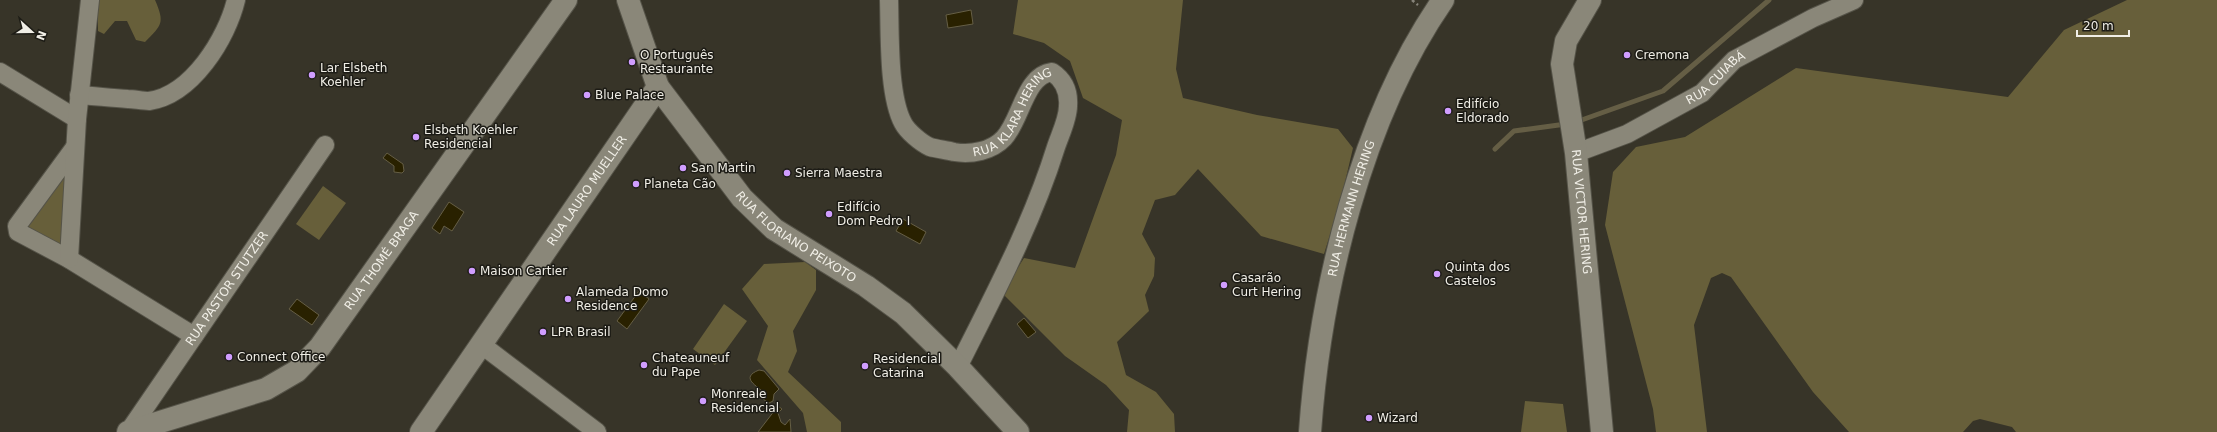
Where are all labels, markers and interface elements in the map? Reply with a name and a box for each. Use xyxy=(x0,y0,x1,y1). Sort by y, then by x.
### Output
north arrow xyxy=(12,12,52,52)
scale bar xyxy=(2077,12,2129,38)
text: 20 m xyxy=(2083,19,2114,33)
text: N xyxy=(33,29,49,42)
street label: RUA CUIABÁ xyxy=(1684,47,1748,107)
place label: O Português Restaurante xyxy=(640,48,714,76)
place label: Cremona xyxy=(1635,48,1689,62)
marker: Cremona xyxy=(1622,50,1632,60)
marker: O Português Restaurante xyxy=(627,57,637,67)
place label: Lar Elsbeth Koehler xyxy=(320,61,387,89)
street label: RUA KLARA HERING xyxy=(972,65,1053,160)
marker: Lar Elsbeth Koehler xyxy=(307,70,317,80)
place label: Blue Palace xyxy=(595,88,664,102)
marker: Blue Palace xyxy=(582,90,592,100)
place label: Edifício Eldorado xyxy=(1456,97,1509,125)
marker: Edifício Eldorado xyxy=(1443,106,1453,116)
place label: Elsbeth Koehler Residencial xyxy=(424,123,518,151)
marker: Elsbeth Koehler Residencial xyxy=(411,132,421,142)
street label: RUA LAURO MUELLER xyxy=(544,133,630,248)
street label: RUA HERMANN HERING xyxy=(1325,138,1378,278)
street label: RUA VICTOR HERING xyxy=(1569,149,1594,275)
place label: San Martin xyxy=(691,161,756,175)
marker: San Martin xyxy=(678,163,688,173)
place label: Sierra Maestra xyxy=(795,166,883,180)
marker: Sierra Maestra xyxy=(782,168,792,178)
place label: Planeta Cão xyxy=(644,177,716,191)
marker: Planeta Cão xyxy=(631,179,641,189)
street label: RUA FLORIANO PEIXOTO xyxy=(733,189,859,285)
place label: Edifício Dom Pedro I xyxy=(837,200,910,228)
street label: RUA THOMÉ BRAGA xyxy=(342,207,422,313)
marker: Edifício Dom Pedro I xyxy=(824,209,834,219)
street label: RUA PASTOR STUTZER xyxy=(183,228,271,348)
place label: Quinta dos Castelos xyxy=(1445,260,1510,288)
place label: Maison Cartier xyxy=(480,264,567,278)
marker: Maison Cartier xyxy=(467,266,477,276)
marker: Quinta dos Castelos xyxy=(1432,269,1442,279)
place label: Casarão Curt Hering xyxy=(1232,271,1301,299)
marker: Casarão Curt Hering xyxy=(1219,280,1229,290)
place label: Alameda Domo Residence xyxy=(576,285,668,313)
marker: Alameda Domo Residence xyxy=(563,294,573,304)
place label: LPR Brasil xyxy=(551,325,611,339)
marker: LPR Brasil xyxy=(538,327,548,337)
place label: Connect Office xyxy=(237,350,325,364)
place label: Chateauneuf du Pape xyxy=(652,351,730,379)
marker: Connect Office xyxy=(224,352,234,362)
place label: Residencial Catarina xyxy=(873,352,941,380)
marker: Chateauneuf du Pape xyxy=(639,360,649,370)
marker: Residencial Catarina xyxy=(860,361,870,371)
place label: Monreale Residencial xyxy=(711,387,779,415)
marker: Monreale Residencial xyxy=(698,396,708,406)
place label: Wizard xyxy=(1377,411,1418,425)
marker: Wizard xyxy=(1364,413,1374,423)

